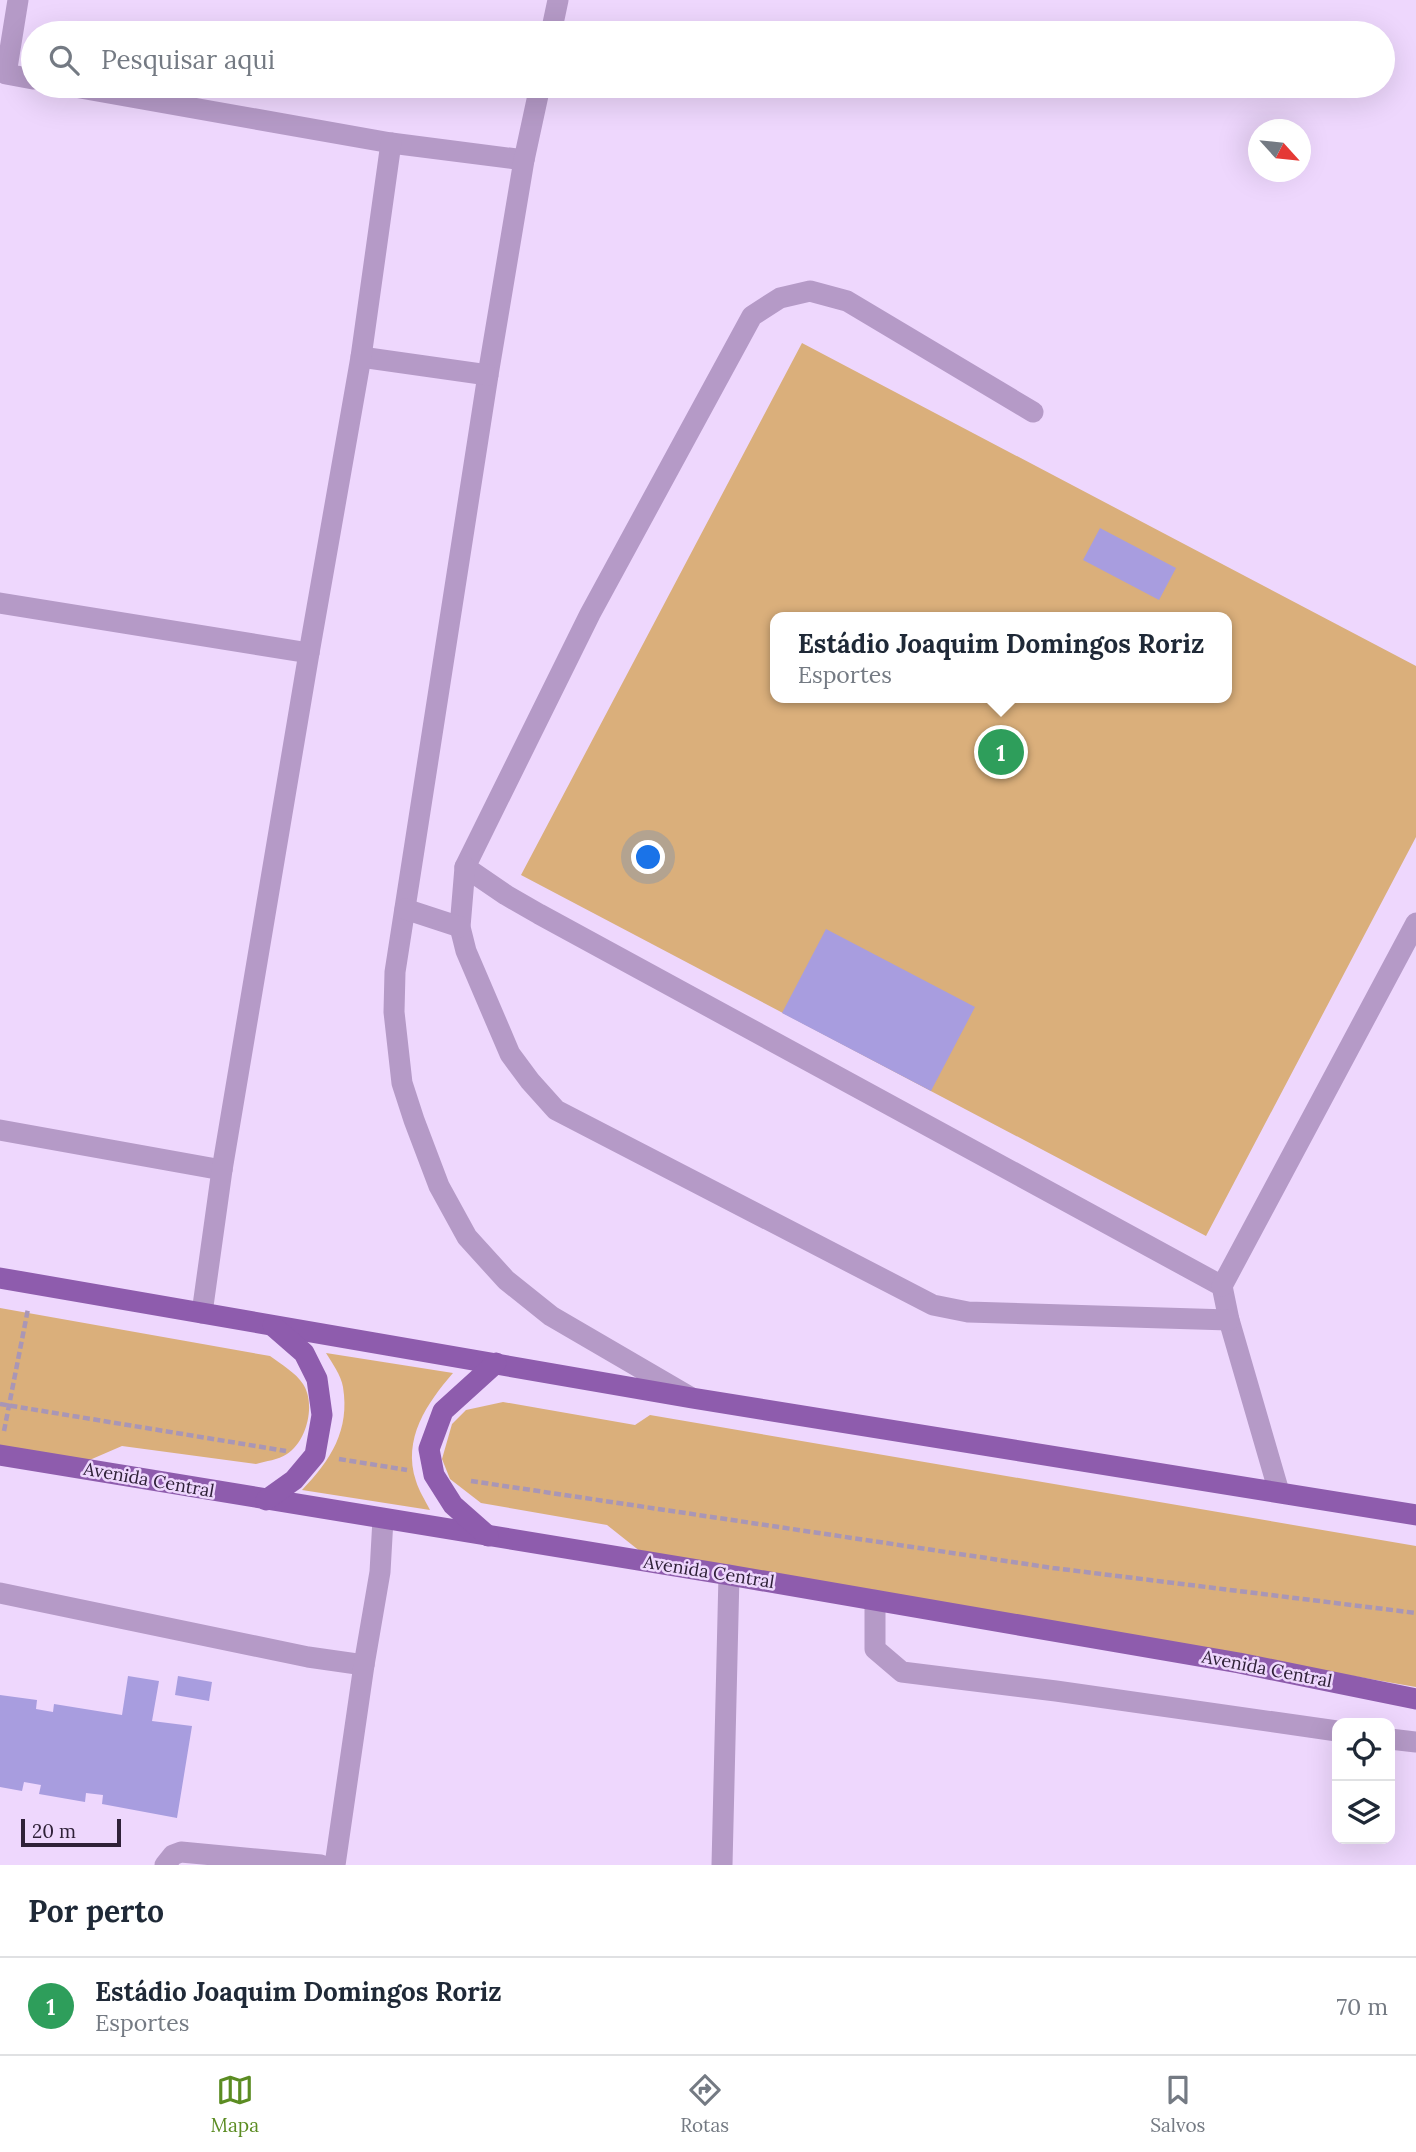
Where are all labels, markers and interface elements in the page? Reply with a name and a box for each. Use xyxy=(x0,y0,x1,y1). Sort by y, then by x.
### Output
search box xyxy=(21,21,1395,98)
icon: search xyxy=(45,41,83,79)
text: Pesquisar aqui xyxy=(101,43,275,76)
north arrow xyxy=(1248,119,1311,182)
popup xyxy=(770,612,1232,703)
text: Estádio Joaquim Domingos Roriz xyxy=(798,627,1204,660)
text: Esportes xyxy=(798,660,892,689)
pin: 1 xyxy=(978,726,1024,778)
your location xyxy=(631,840,665,874)
street label: Avenida Central xyxy=(81,1457,216,1502)
street label: Avenida Central xyxy=(641,1550,776,1593)
street label: Avenida Central xyxy=(1199,1644,1334,1692)
map controls xyxy=(1332,1718,1395,1844)
button: locate xyxy=(1332,1718,1395,1781)
button: layers xyxy=(1332,1781,1395,1844)
scale bar xyxy=(21,1816,121,1848)
text: 20 m xyxy=(32,1819,76,1843)
text: Por perto xyxy=(28,1892,164,1930)
text: Estádio Joaquim Domingos Roriz xyxy=(95,1975,502,2008)
text: 1 xyxy=(46,1992,56,2021)
text: 70 m xyxy=(1337,1992,1388,2021)
text: Esportes xyxy=(95,2008,189,2037)
tab: Mapa xyxy=(211,2071,259,2137)
tab: Rotas xyxy=(680,2071,729,2137)
tab: Salvos xyxy=(1150,2071,1205,2137)

